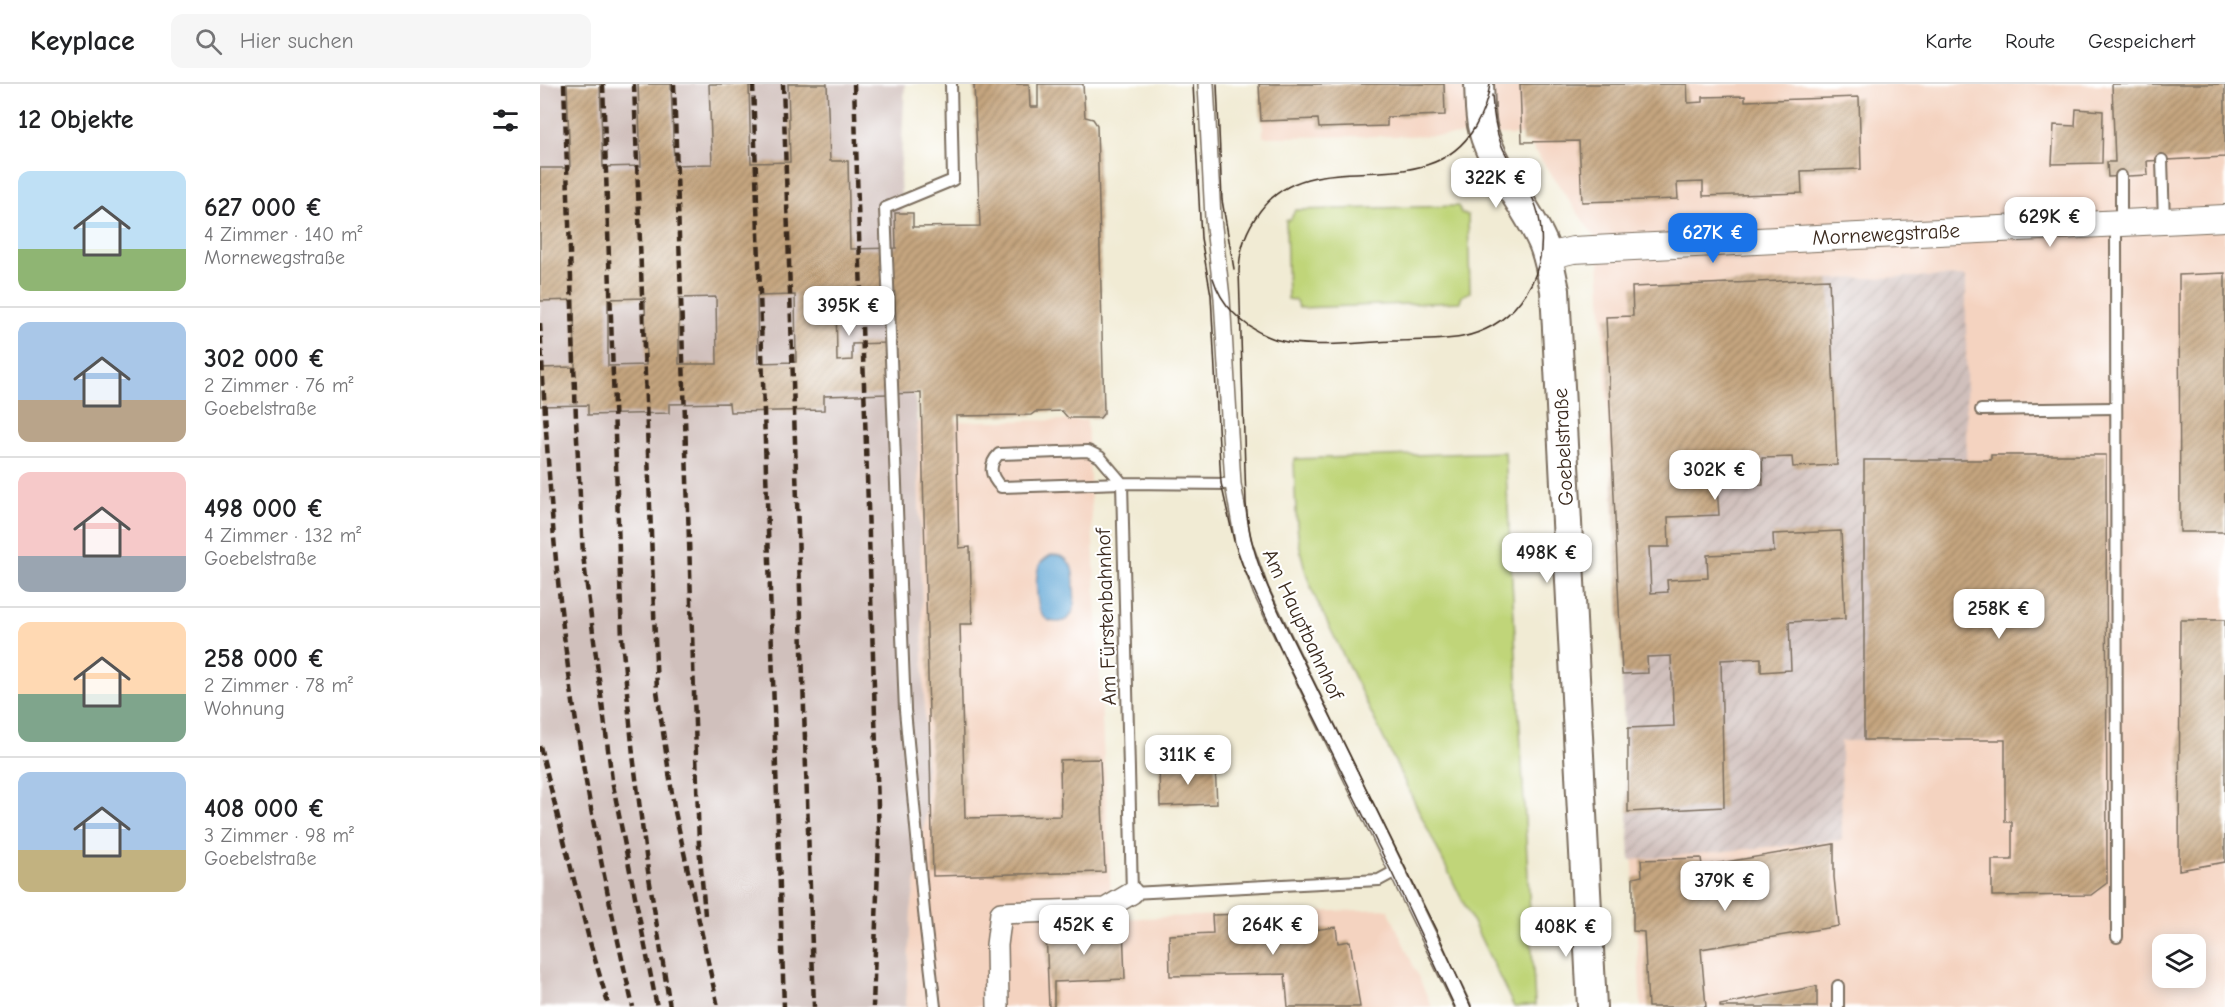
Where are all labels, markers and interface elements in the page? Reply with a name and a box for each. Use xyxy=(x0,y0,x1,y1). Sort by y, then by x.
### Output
search box xyxy=(171,14,591,68)
text: Keyplace xyxy=(30,25,135,57)
icon: search xyxy=(192,25,225,58)
text: Hier suchen xyxy=(240,28,354,54)
text: Karte xyxy=(1925,29,1972,53)
text: Route xyxy=(2005,29,2055,53)
text: Gespeichert xyxy=(2088,29,2195,53)
icon: filters xyxy=(489,104,522,137)
text: 12 Objekte xyxy=(18,105,134,135)
pin: 322K € xyxy=(1447,158,1545,209)
text: 322K € xyxy=(1465,166,1527,189)
text: 627 000 € xyxy=(204,193,323,223)
icon: home xyxy=(66,195,138,267)
pin: 629K € xyxy=(2001,197,2099,248)
text: 629K € xyxy=(2018,205,2082,228)
pin: 627K € xyxy=(1664,213,1762,264)
street label: Mornewegstraße xyxy=(1811,218,1961,250)
text: 627K € xyxy=(1682,221,1744,244)
text: 4 Zimmer · 140 m² xyxy=(204,223,362,246)
text: Mornewegstraße xyxy=(204,246,345,269)
pin: 395K € xyxy=(800,286,898,337)
text: 395K € xyxy=(817,294,881,317)
text: 302 000 € xyxy=(204,344,326,374)
icon: home xyxy=(66,346,138,418)
text: 2 Zimmer · 76 m² xyxy=(204,374,354,397)
street label: Goebelstraße xyxy=(1548,387,1578,507)
text: Goebelstraße xyxy=(204,397,316,420)
pin: 302K € xyxy=(1666,450,1764,501)
text: 302K € xyxy=(1683,458,1747,481)
text: 498 000 € xyxy=(204,494,324,524)
icon: home xyxy=(66,496,138,568)
text: 4 Zimmer · 132 m² xyxy=(204,524,361,547)
street label: Am Fürstenbahnhof xyxy=(1091,527,1121,706)
pin: 498K € xyxy=(1498,533,1596,584)
text: 498K € xyxy=(1516,541,1578,564)
street label: Am Hauptbahnhof xyxy=(1258,545,1349,704)
text: Goebelstraße xyxy=(204,547,316,570)
pin: 258K € xyxy=(1950,589,2048,640)
text: 258K € xyxy=(1968,597,2030,620)
text: 258 000 € xyxy=(204,644,325,674)
icon: home xyxy=(66,646,138,718)
text: 2 Zimmer · 78 m² xyxy=(204,674,353,697)
text: Wohnung xyxy=(204,697,285,720)
pin: 311K € xyxy=(1139,735,1237,786)
text: 311K € xyxy=(1159,743,1217,766)
text: 408 000 € xyxy=(204,794,325,824)
icon: home xyxy=(66,796,138,868)
text: 3 Zimmer · 98 m² xyxy=(204,824,354,847)
text: Goebelstraße xyxy=(204,847,316,870)
pin: 379K € xyxy=(1676,861,1774,912)
text: 379K € xyxy=(1694,869,1756,892)
pin: 452K € xyxy=(1035,905,1133,956)
pin: 264K € xyxy=(1224,905,1322,956)
pin: 408K € xyxy=(1517,907,1615,958)
text: 452K € xyxy=(1053,913,1115,936)
text: 264K € xyxy=(1242,913,1304,936)
text: 408K € xyxy=(1534,915,1598,938)
map controls xyxy=(2152,934,2206,988)
button: layers xyxy=(2152,934,2206,988)

